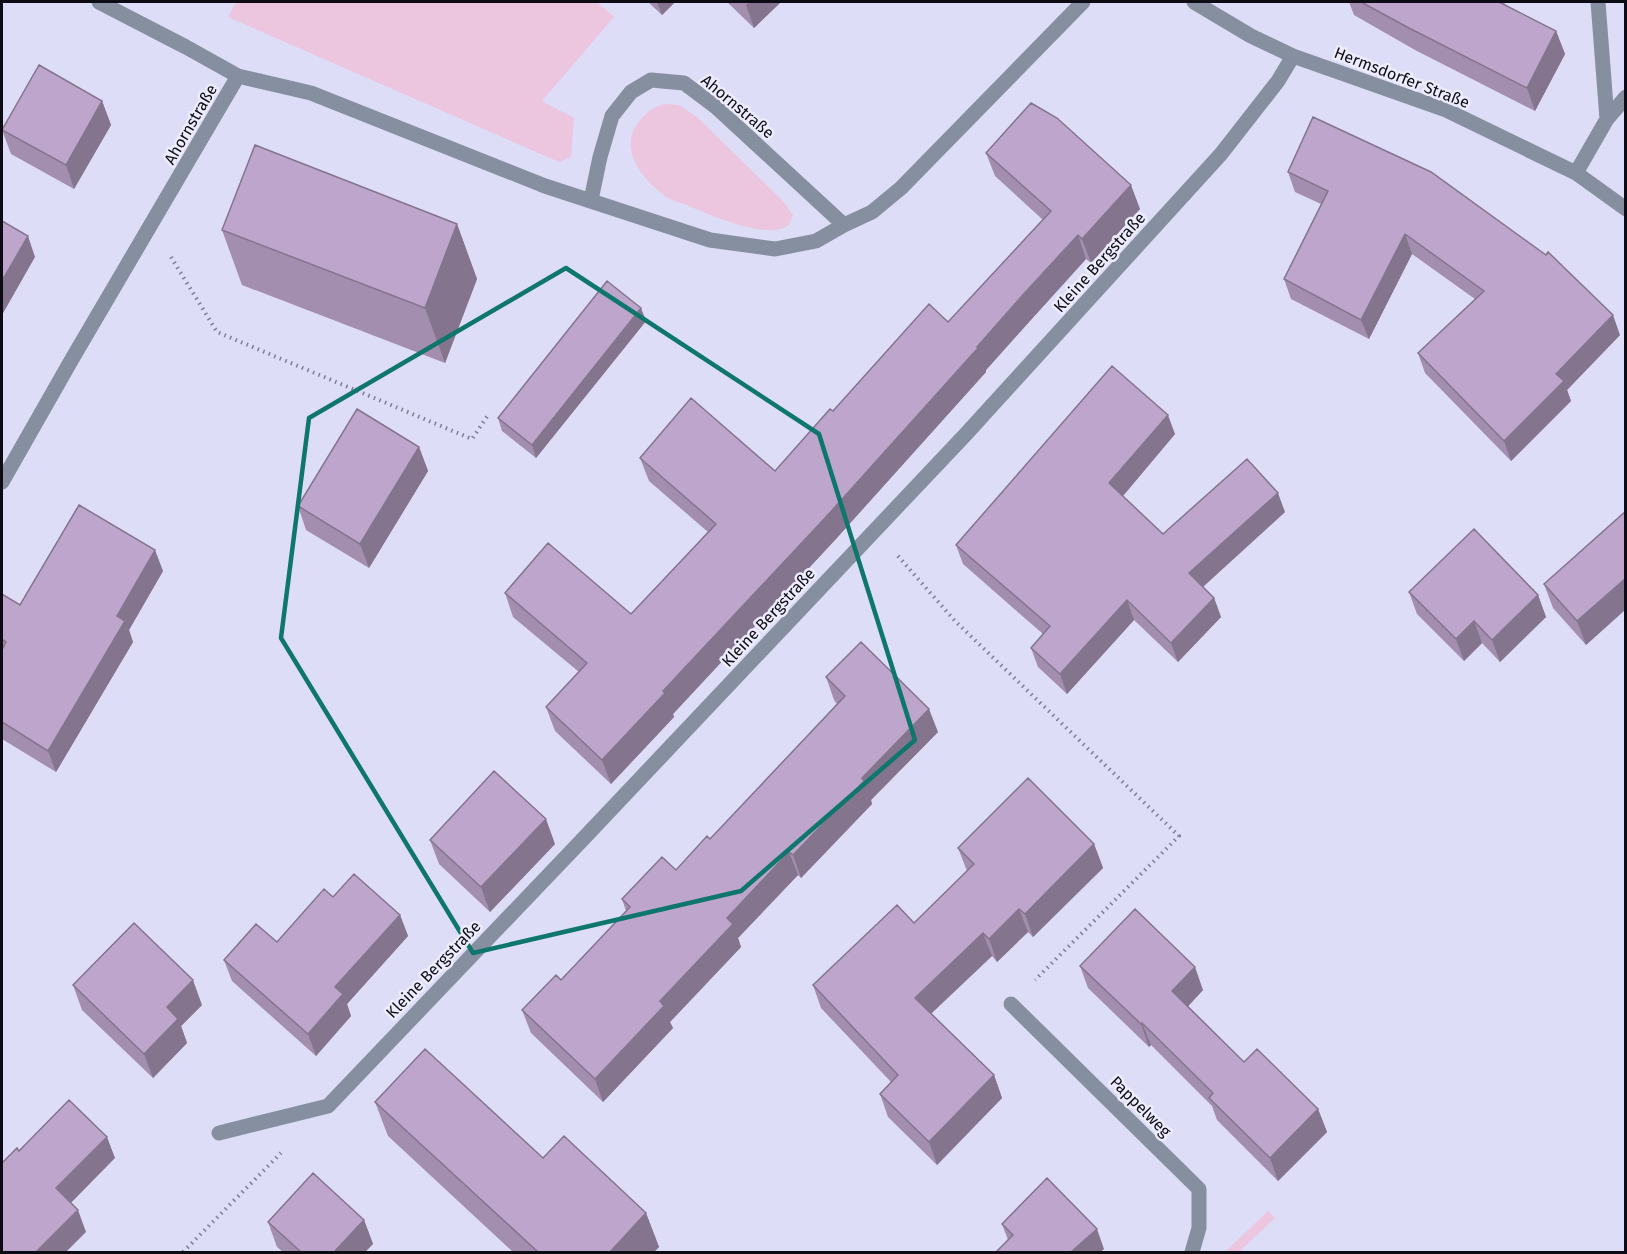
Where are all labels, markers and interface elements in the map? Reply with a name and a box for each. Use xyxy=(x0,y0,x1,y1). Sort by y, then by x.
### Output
street label: Hermsdorfer Straße xyxy=(1331,43,1472,112)
street label: Ahornstraße xyxy=(697,70,778,142)
street label: Ahornstraße xyxy=(160,81,221,168)
street label: Kleine Bergstraße xyxy=(1049,208,1149,316)
street label: Kleine Bergstraße xyxy=(718,564,819,671)
street label: Kleine Bergstraße xyxy=(382,917,485,1022)
street label: Pappelweg xyxy=(1106,1072,1175,1141)

